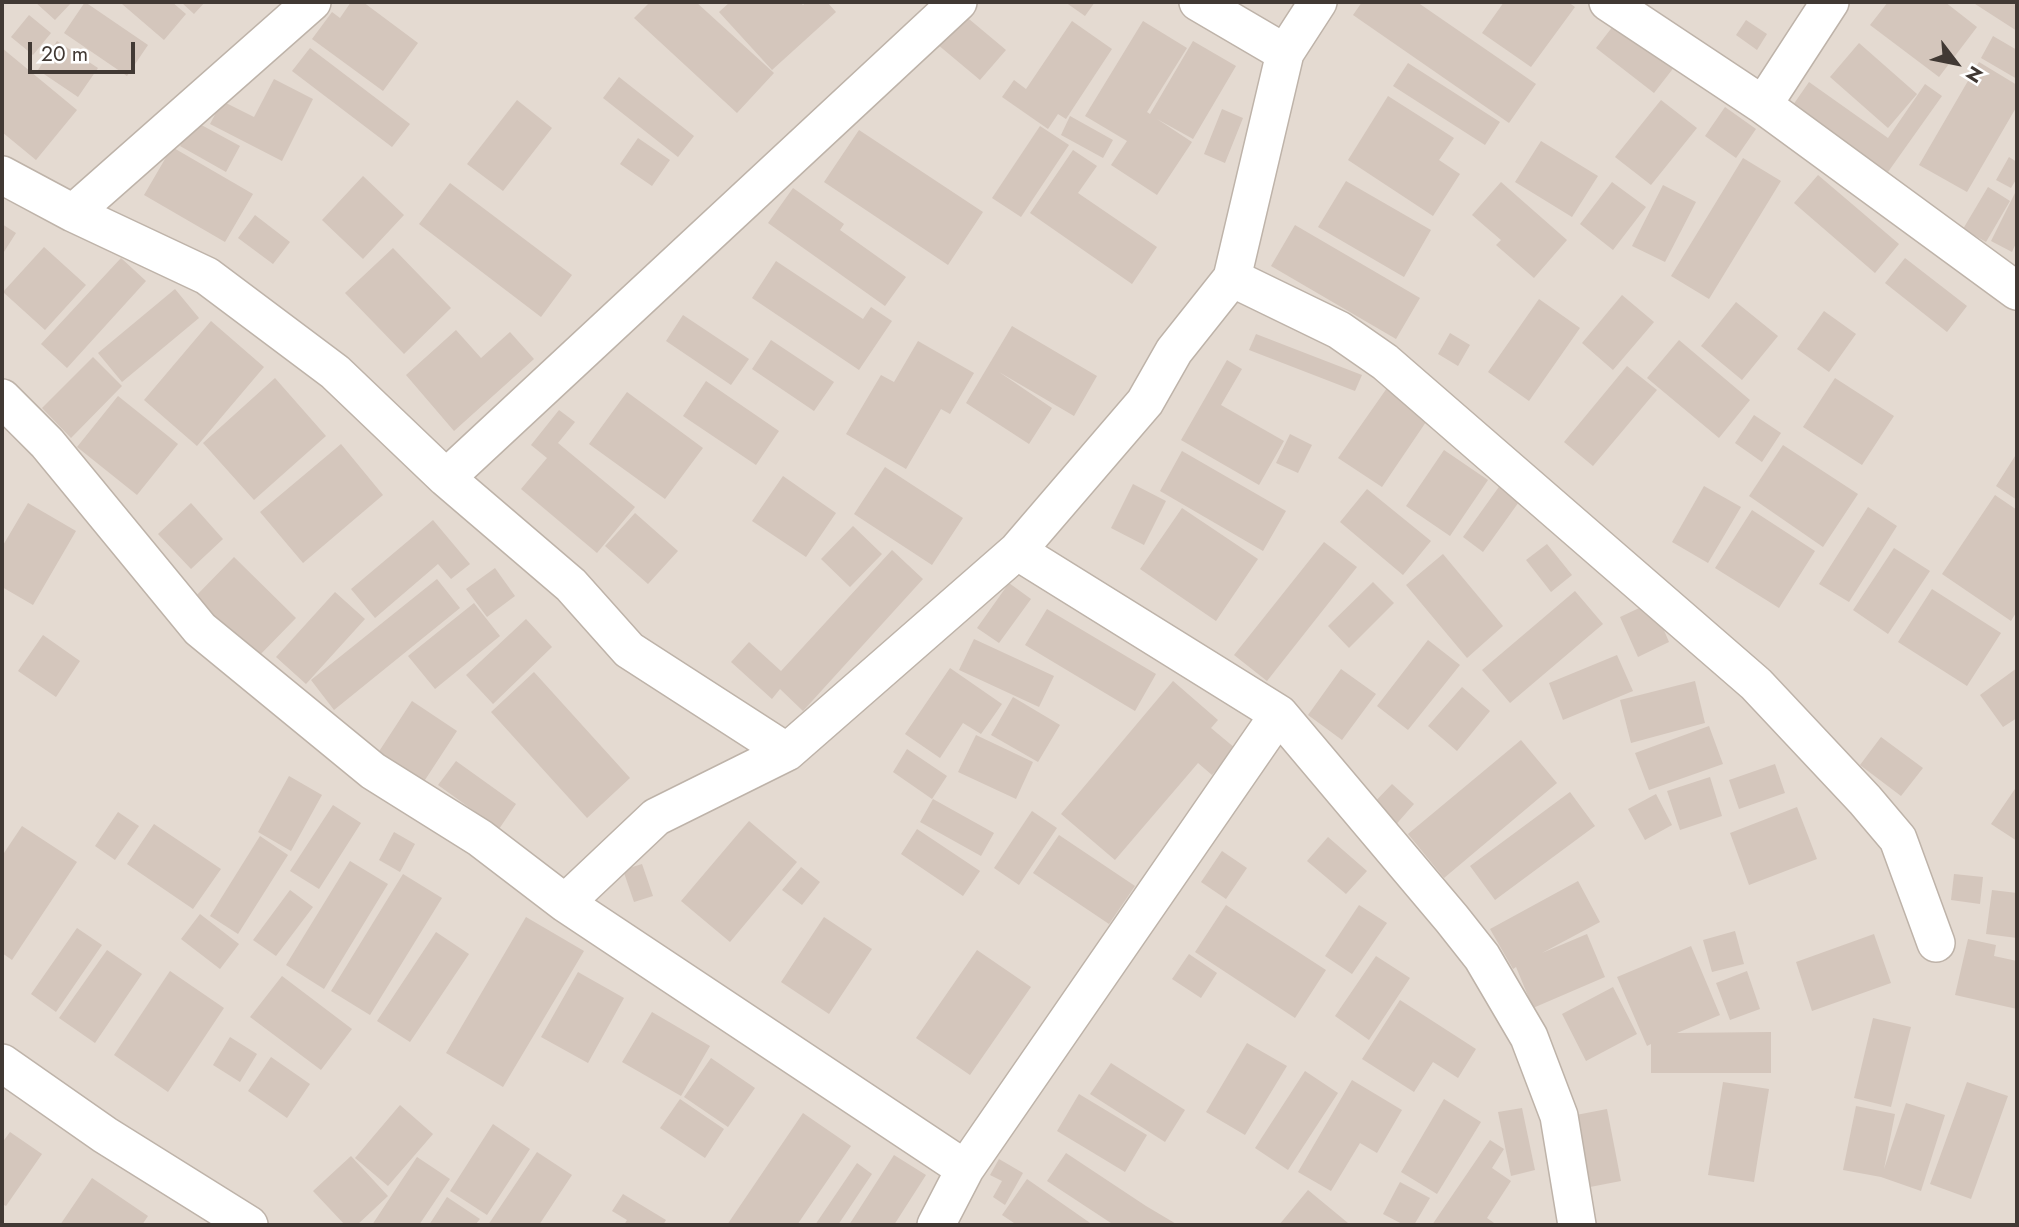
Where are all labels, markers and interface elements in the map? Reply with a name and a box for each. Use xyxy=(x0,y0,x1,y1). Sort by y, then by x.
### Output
scale bar xyxy=(32,28,138,72)
north arrow xyxy=(1921,28,1991,98)
text: 20 m xyxy=(41,39,88,69)
text: N xyxy=(1959,61,1990,88)

